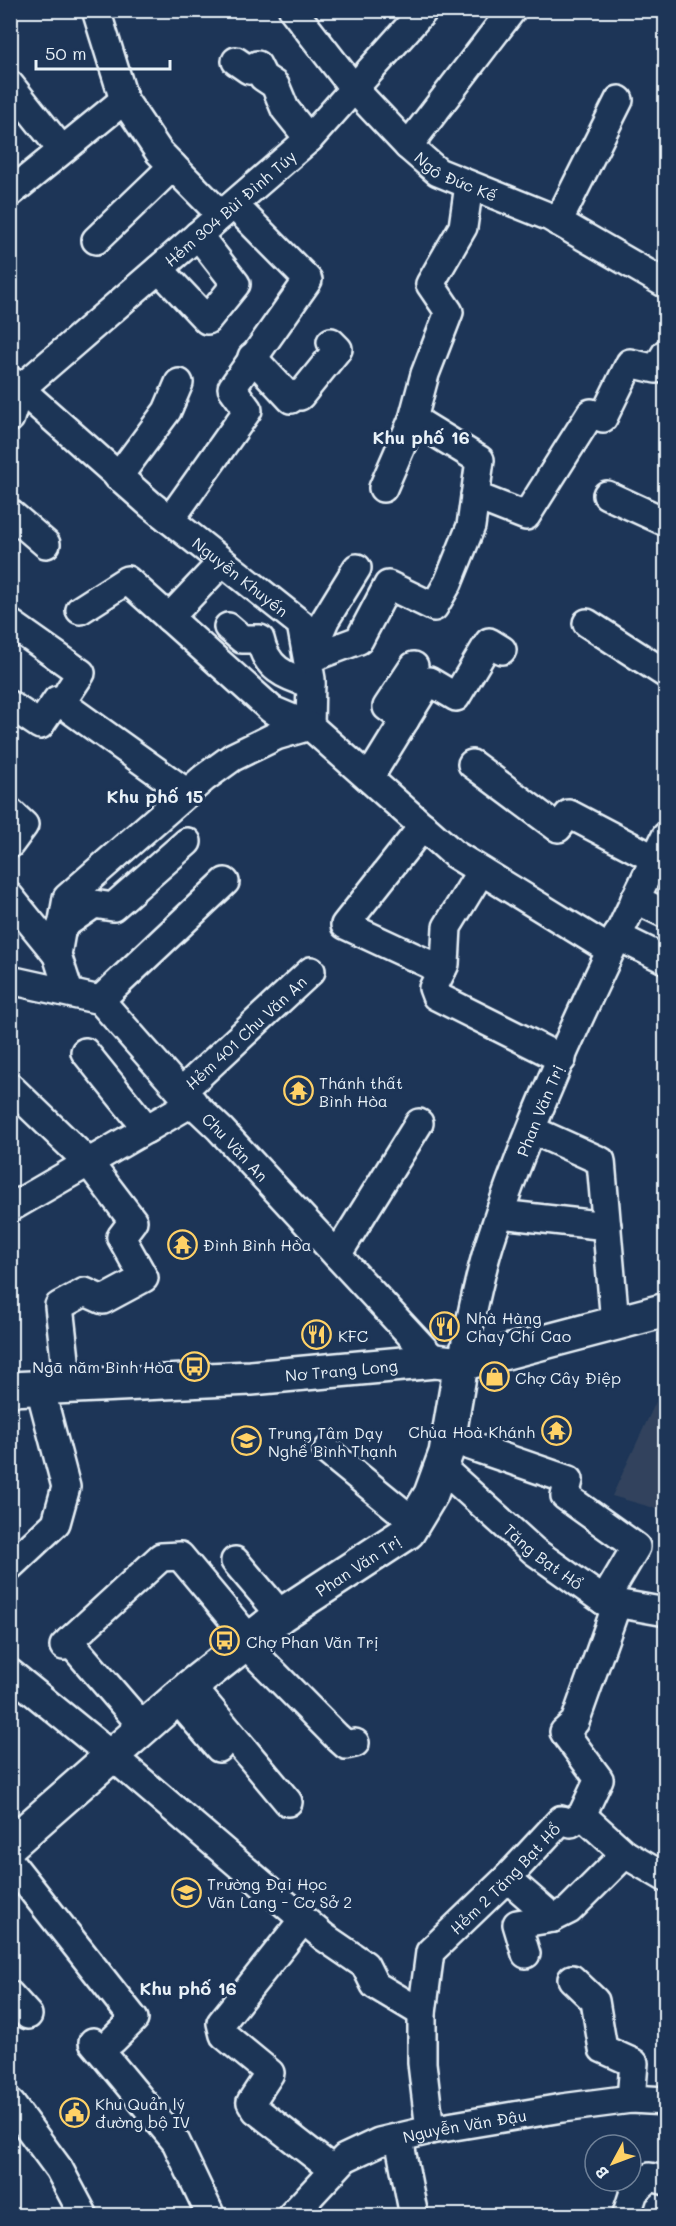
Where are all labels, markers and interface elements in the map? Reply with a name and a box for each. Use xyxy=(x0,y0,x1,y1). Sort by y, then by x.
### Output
scale bar xyxy=(36,33,170,71)
text: 50 m xyxy=(45,41,87,65)
street label: Hẻm 304 Bùi Đình Túy xyxy=(159,145,300,270)
street label: Ngô Đức Kế xyxy=(411,146,500,205)
district label: Khu phố 16 xyxy=(372,425,470,449)
street label: Nguyễn Khuyến xyxy=(188,532,293,621)
district label: Khu phố 15 xyxy=(107,784,203,808)
street label: Hẻm 401 Chu Văn An xyxy=(180,971,310,1094)
street label: Phan Văn Trị xyxy=(511,1061,568,1159)
place label: Thánh thất Bình Hòa xyxy=(319,1072,403,1111)
temple icon: Thánh thất Bình Hòa xyxy=(282,1075,314,1107)
street label: Chu Văn An xyxy=(198,1107,273,1185)
temple icon: Đình Bình Hòa xyxy=(166,1228,198,1260)
place label: Đình Bình Hòa xyxy=(203,1234,311,1255)
place label: Nhà Hàng Chay Chí Cao xyxy=(466,1307,571,1346)
restaurant icon: Nhà Hàng Chay Chí Cao xyxy=(429,1310,461,1342)
restaurant icon: KFC xyxy=(301,1319,333,1351)
place label: KFC xyxy=(338,1325,368,1346)
bus stop icon: Ngã năm Bình Hòa xyxy=(179,1350,211,1382)
street label: Nơ Trang Long xyxy=(284,1354,398,1385)
place label: Ngã năm Bình Hòa xyxy=(32,1356,174,1377)
shop icon: Chợ Cây Điệp xyxy=(478,1361,510,1393)
place label: Chợ Cây Điệp xyxy=(515,1367,621,1388)
temple icon: Chùa Hoà Khánh xyxy=(540,1415,572,1447)
place label: Chùa Hoà Khánh xyxy=(408,1421,535,1442)
place label: Trung Tâm Dạy Nghề Bình Thạnh xyxy=(268,1422,397,1461)
school or university icon: Trung Tâm Dạy Nghề Bình Thạnh xyxy=(231,1425,263,1457)
street label: Tăng Bạt Hổ xyxy=(500,1518,588,1593)
street label: Phan Văn Trị xyxy=(311,1529,404,1600)
bus stop icon: Chợ Phan Văn Trị xyxy=(209,1625,241,1657)
place label: Chợ Phan Văn Trị xyxy=(246,1631,379,1652)
street label: Hẻm 2 Tăng Bạt Hổ xyxy=(445,1818,564,1938)
place label: Trường Đại Học Văn Lang - Cơ Sở 2 xyxy=(207,1873,352,1912)
school or university icon: Trường Đại Học Văn Lang - Cơ Sở 2 xyxy=(170,1876,202,1908)
district label: Khu phố 16 xyxy=(139,1976,237,2000)
place label: Khu Quản lý đường bộ IV xyxy=(95,2093,190,2132)
public building icon: Khu Quản lý đường bộ IV xyxy=(58,2096,90,2128)
street label: Nguyễn Văn Đậu xyxy=(400,2104,528,2147)
north arrow xyxy=(583,2133,643,2193)
text: B xyxy=(590,2162,613,2184)

